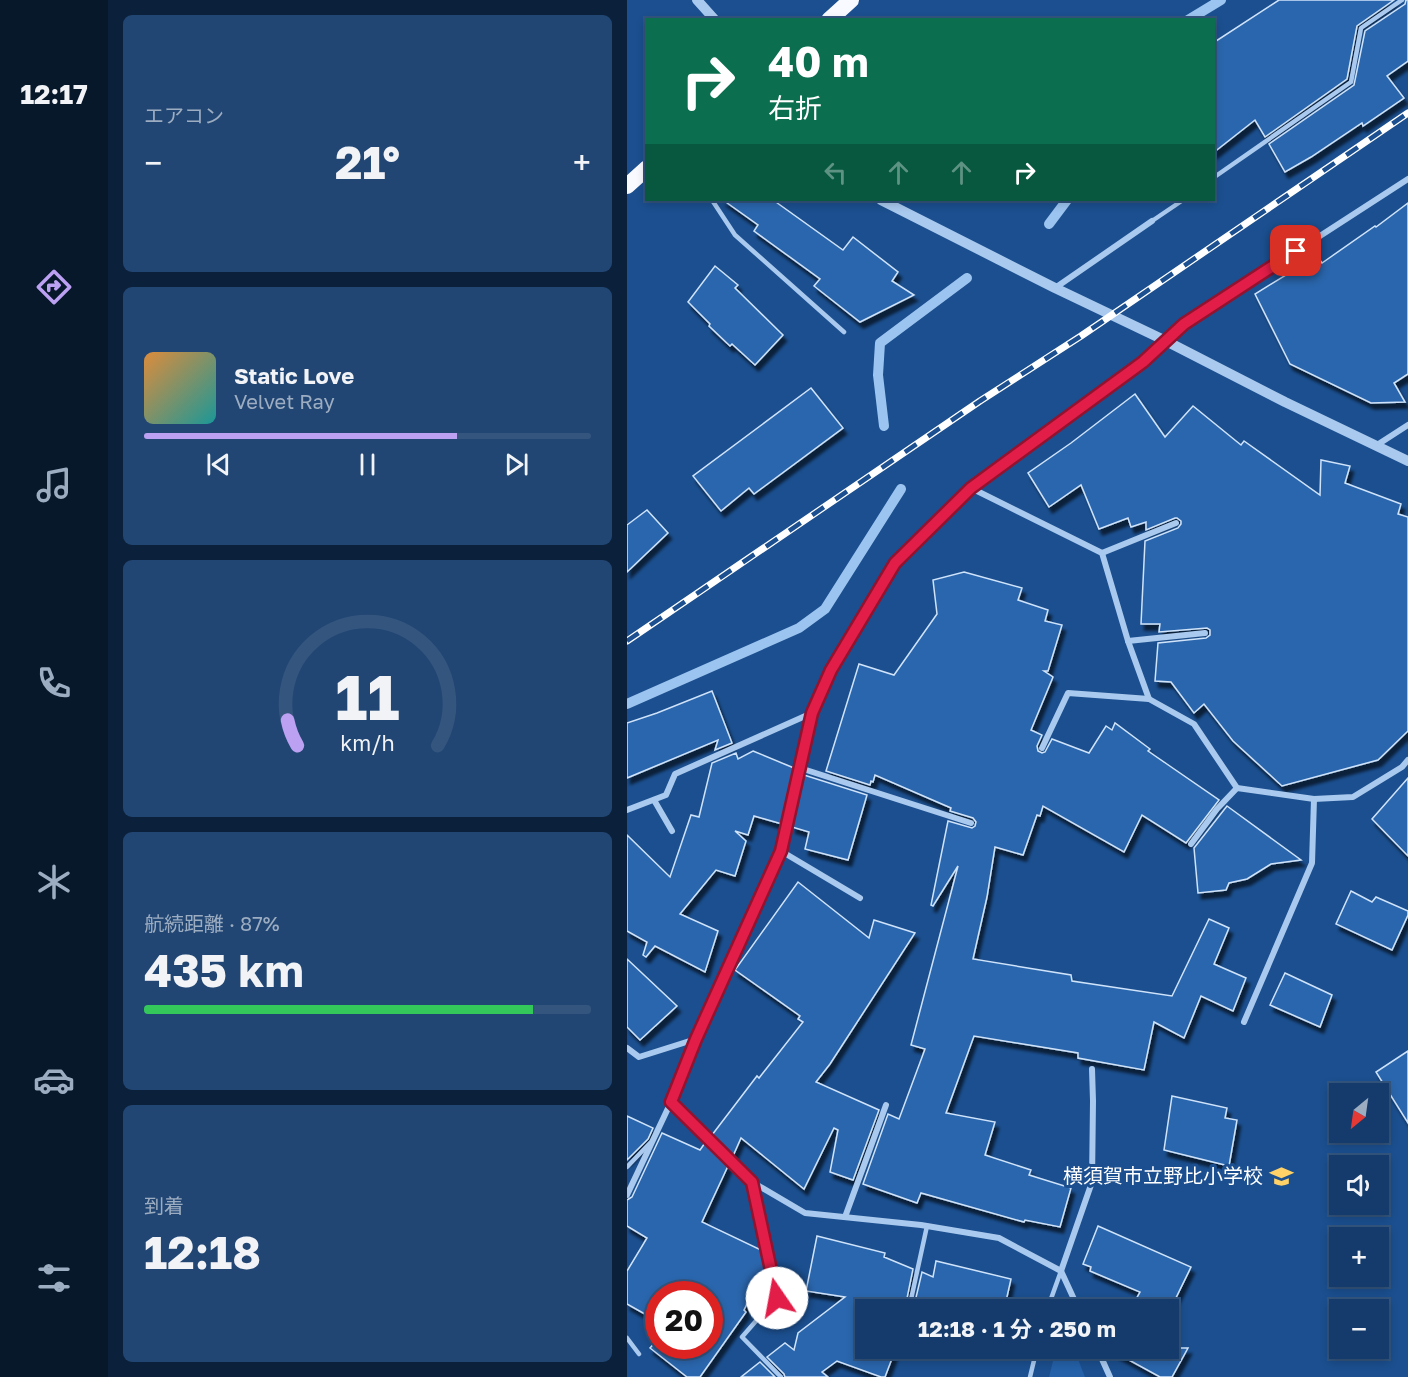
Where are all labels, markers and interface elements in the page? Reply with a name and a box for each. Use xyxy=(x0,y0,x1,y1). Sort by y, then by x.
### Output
text: 40 m xyxy=(768,36,869,86)
icon: right xyxy=(669,42,747,120)
text: 12:17 xyxy=(20,78,88,110)
text: 右折 xyxy=(768,92,822,124)
text: エアコン xyxy=(144,103,224,127)
text: 21° xyxy=(335,135,400,189)
text: − xyxy=(144,143,162,182)
text: + xyxy=(573,143,591,182)
icon: left xyxy=(819,156,852,189)
icon: ahead xyxy=(882,156,915,189)
icon: ahead xyxy=(945,156,978,189)
icon: right xyxy=(1008,156,1041,189)
pin xyxy=(1270,225,1321,276)
icon: arrive xyxy=(1279,234,1312,267)
icon: directions xyxy=(33,266,75,308)
text: Static Love xyxy=(234,362,354,389)
text: Velvet Ray xyxy=(234,389,335,413)
icon: previous xyxy=(202,448,235,481)
icon: pause xyxy=(351,448,384,481)
icon: next xyxy=(500,448,533,481)
icon: music xyxy=(33,464,75,506)
text: 11 xyxy=(335,659,400,734)
icon: phone xyxy=(33,662,75,704)
text: km/h xyxy=(340,730,395,756)
icon: climate xyxy=(33,861,75,903)
text: 航続距離 · 87% xyxy=(144,911,280,935)
text: 435 km xyxy=(144,943,304,997)
icon: car xyxy=(33,1059,75,1101)
north arrow xyxy=(1329,1083,1389,1143)
map controls xyxy=(1329,1083,1389,1359)
button: sound xyxy=(1329,1155,1389,1215)
place label: 横須賀市立野比小学校 xyxy=(1063,1163,1263,1187)
school or university icon: 横須賀市立野比小学校 xyxy=(1268,1163,1294,1189)
text: 到着 xyxy=(144,1193,184,1217)
text: 12:18 xyxy=(144,1225,261,1279)
button: + xyxy=(1329,1227,1389,1287)
icon: filters xyxy=(33,1257,75,1299)
position arrow xyxy=(745,1266,809,1330)
speed limit sign: 20 xyxy=(645,1281,723,1359)
button: − xyxy=(1329,1299,1389,1359)
text: 12:18 · 1 分 · 250 m xyxy=(918,1315,1116,1342)

